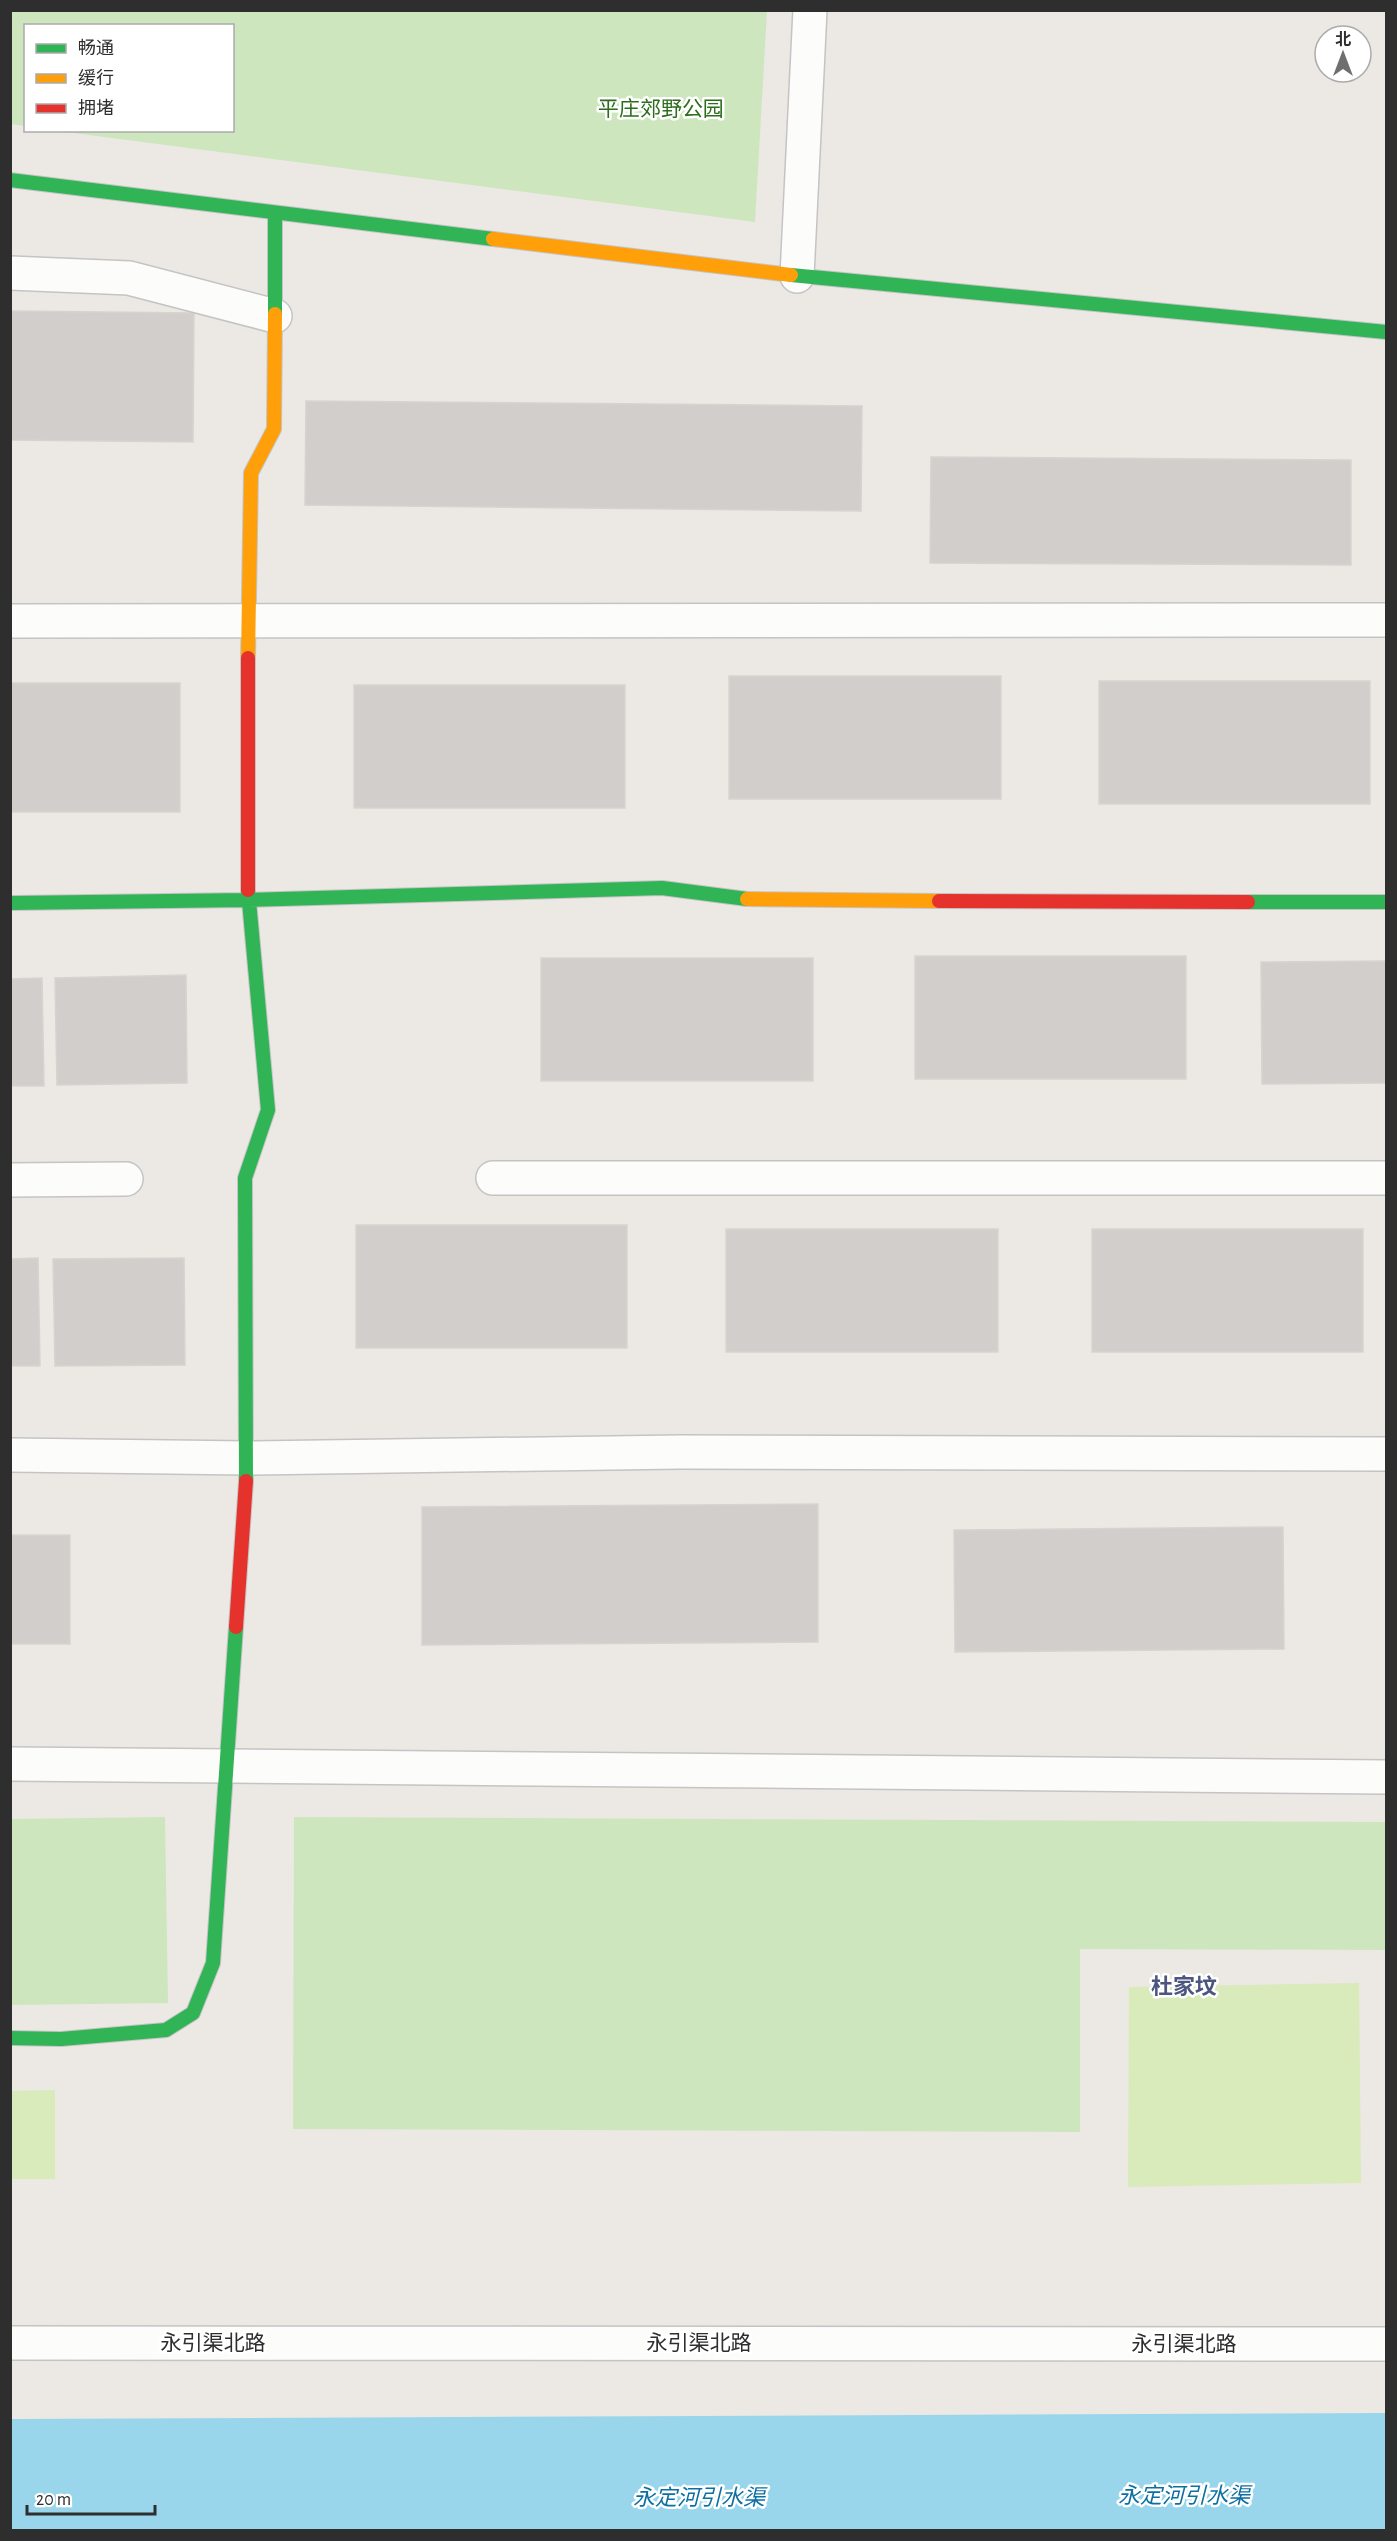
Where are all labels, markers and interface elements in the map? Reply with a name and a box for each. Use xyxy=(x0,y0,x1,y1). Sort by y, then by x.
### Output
legend xyxy=(24,24,234,132)
north arrow xyxy=(1313,24,1373,84)
text: 北 xyxy=(1335,31,1351,48)
text: 畅通 xyxy=(78,38,114,58)
text: 缓行 xyxy=(78,68,114,88)
text: 拥堵 xyxy=(78,98,114,118)
park label: 平庄郊野公园 xyxy=(598,98,724,120)
district label: 杜家坟 xyxy=(1151,1975,1217,1998)
street label: 永引渠北路 xyxy=(161,2332,266,2354)
street label: 永引渠北路 xyxy=(647,2332,752,2354)
street label: 永引渠北路 xyxy=(1132,2333,1237,2355)
scale bar xyxy=(27,2478,154,2516)
water label: 永定河引水渠 xyxy=(1118,2484,1253,2507)
water label: 永定河引水渠 xyxy=(633,2486,768,2509)
text: 20 m xyxy=(36,2491,71,2509)

